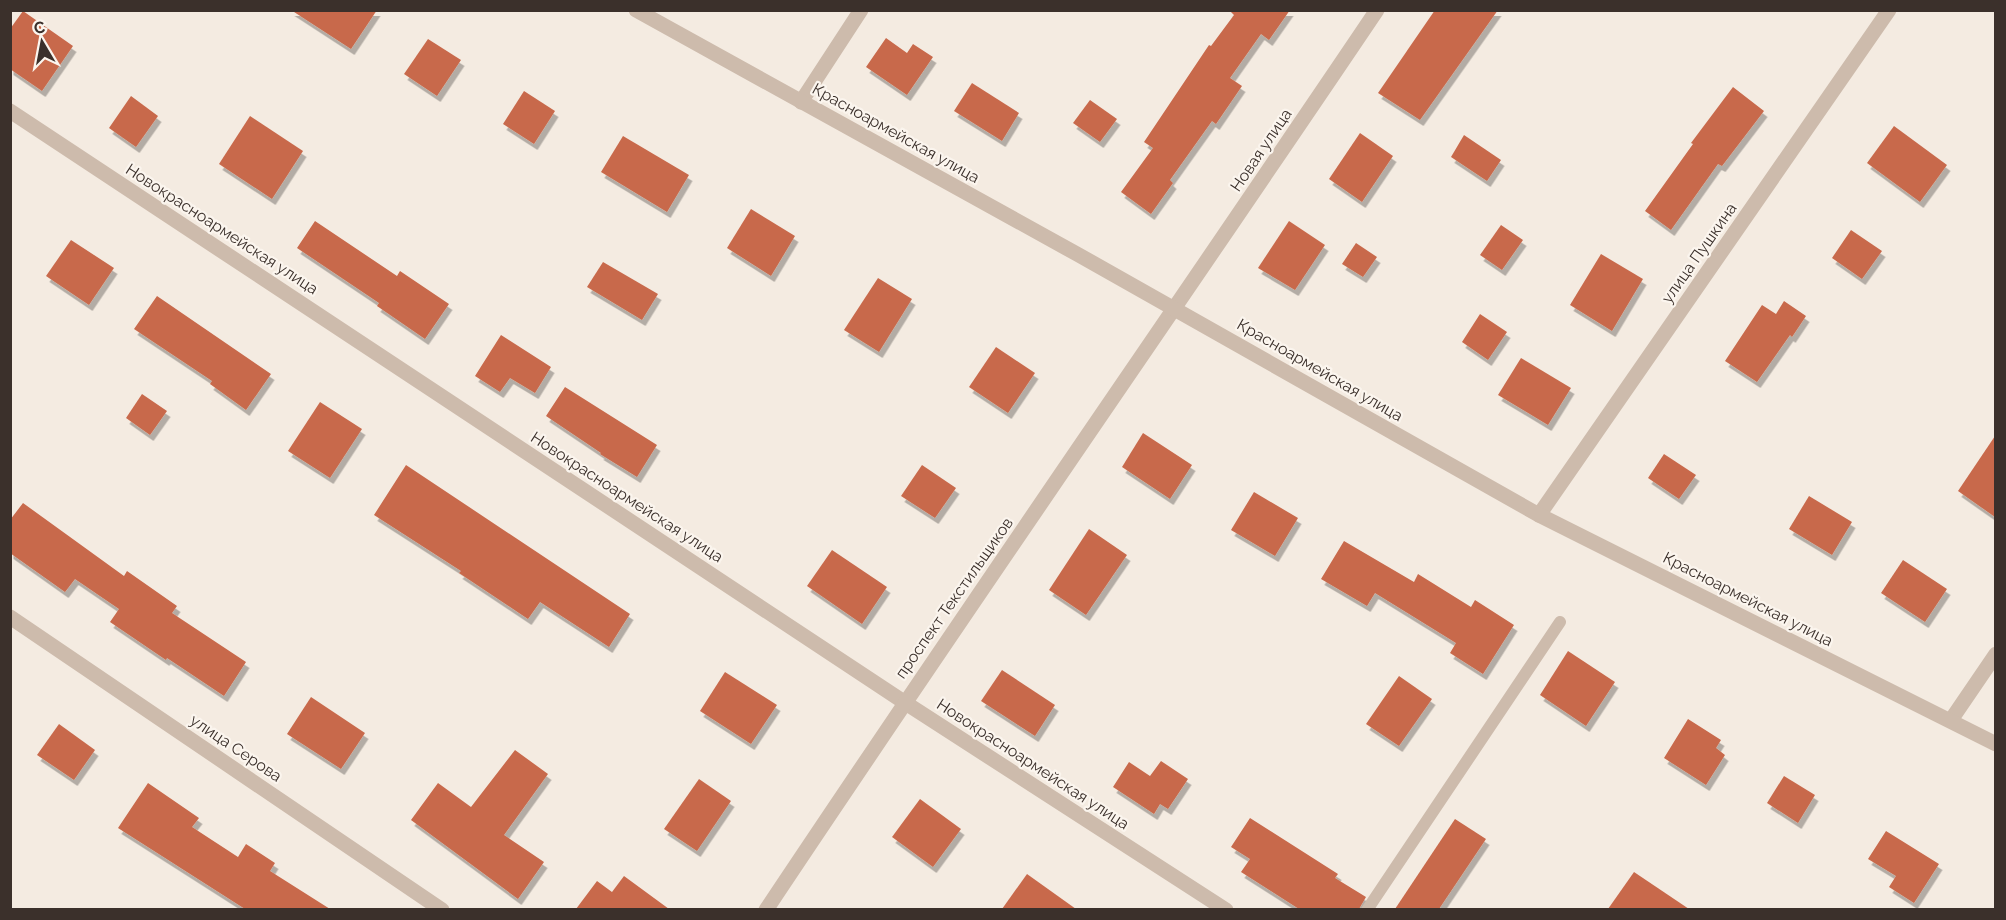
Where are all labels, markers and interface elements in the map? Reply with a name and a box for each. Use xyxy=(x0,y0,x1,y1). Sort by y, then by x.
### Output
north arrow xyxy=(12,12,72,72)
text: С xyxy=(32,17,47,38)
street label: Красноармейская улица xyxy=(809,79,983,187)
street label: Новая улица xyxy=(1226,105,1296,195)
street label: Новокрасноармейская улица xyxy=(122,160,322,298)
street label: улица Пушкина xyxy=(1657,199,1741,307)
street label: Красноармейская улица xyxy=(1234,315,1406,425)
street label: Новокрасноармейская улица xyxy=(527,428,727,566)
street label: проспект Текстильщиков xyxy=(891,514,1017,682)
street label: Красноармейская улица xyxy=(1660,548,1836,650)
street label: Новокрасноармейская улица xyxy=(933,695,1133,833)
street label: улица Серова xyxy=(187,710,285,786)

